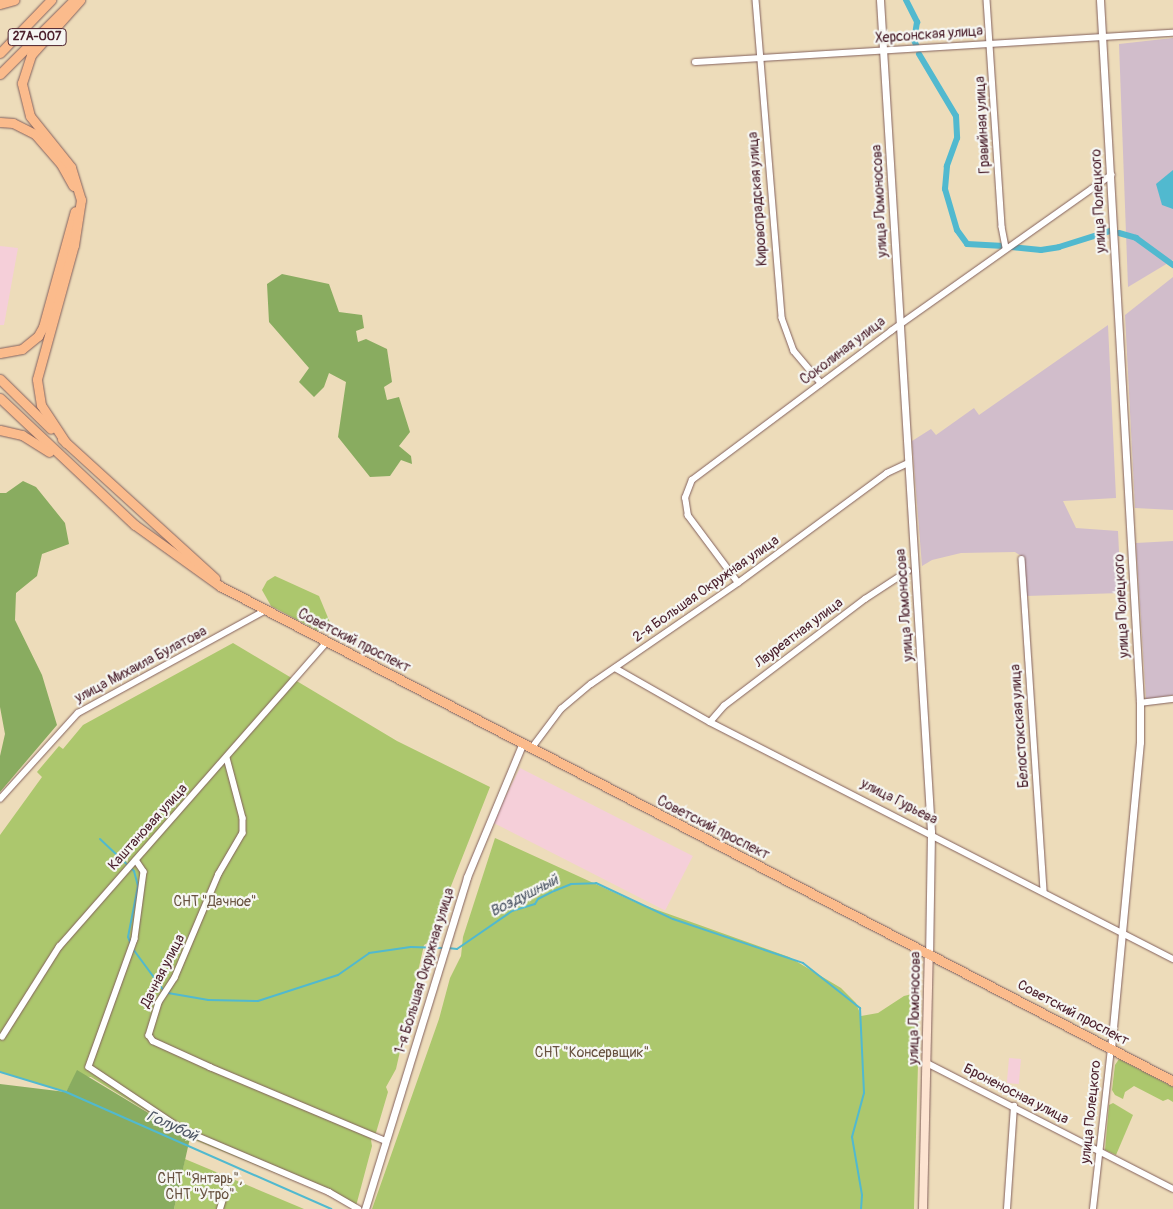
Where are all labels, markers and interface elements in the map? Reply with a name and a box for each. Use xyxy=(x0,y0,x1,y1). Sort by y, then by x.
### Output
street label: Херсонская улица xyxy=(875,23,983,47)
road number: 27А-007 xyxy=(7,28,67,46)
street label: Гравийная улица xyxy=(972,76,994,174)
street label: Кировоградская улица xyxy=(745,131,771,267)
street label: улица Ломоносова xyxy=(869,144,891,258)
street label: улица Полецкого xyxy=(1088,149,1110,253)
street label: Соколиная улица xyxy=(797,313,889,389)
street label: 2-я Большая Окружная улица xyxy=(630,532,782,646)
street label: улица Ломоносова xyxy=(893,548,917,662)
street label: улица Полецкого xyxy=(1111,554,1133,658)
street label: Лауреатная улица xyxy=(752,594,846,672)
street label: Советский проспект xyxy=(295,605,413,677)
street label: улица Михаила Булатова xyxy=(72,623,210,707)
street label: Белостокская улица xyxy=(1007,664,1033,788)
street label: улица Гурьева xyxy=(858,775,940,829)
street label: Каштановая улица xyxy=(105,780,191,874)
street label: Советский проспект xyxy=(654,792,772,864)
water label: Воздушный xyxy=(487,871,561,921)
street label: 1-я Большая Окружная улица xyxy=(392,886,458,1056)
park label: СНТ "Дачное" xyxy=(173,894,257,910)
street label: Дачная улица xyxy=(137,932,189,1010)
street label: улица Ломоносова xyxy=(906,951,924,1065)
street label: Советский проспект xyxy=(1014,976,1132,1050)
park label: СНТ "Консервщик" xyxy=(535,1045,649,1061)
street label: улица Полецкого xyxy=(1077,1059,1105,1165)
street label: Броненосная улица xyxy=(961,1060,1071,1128)
water label: Голубой xyxy=(144,1107,200,1145)
park label: СНТ "Янтарь", СНТ "Утро" xyxy=(158,1171,242,1204)

